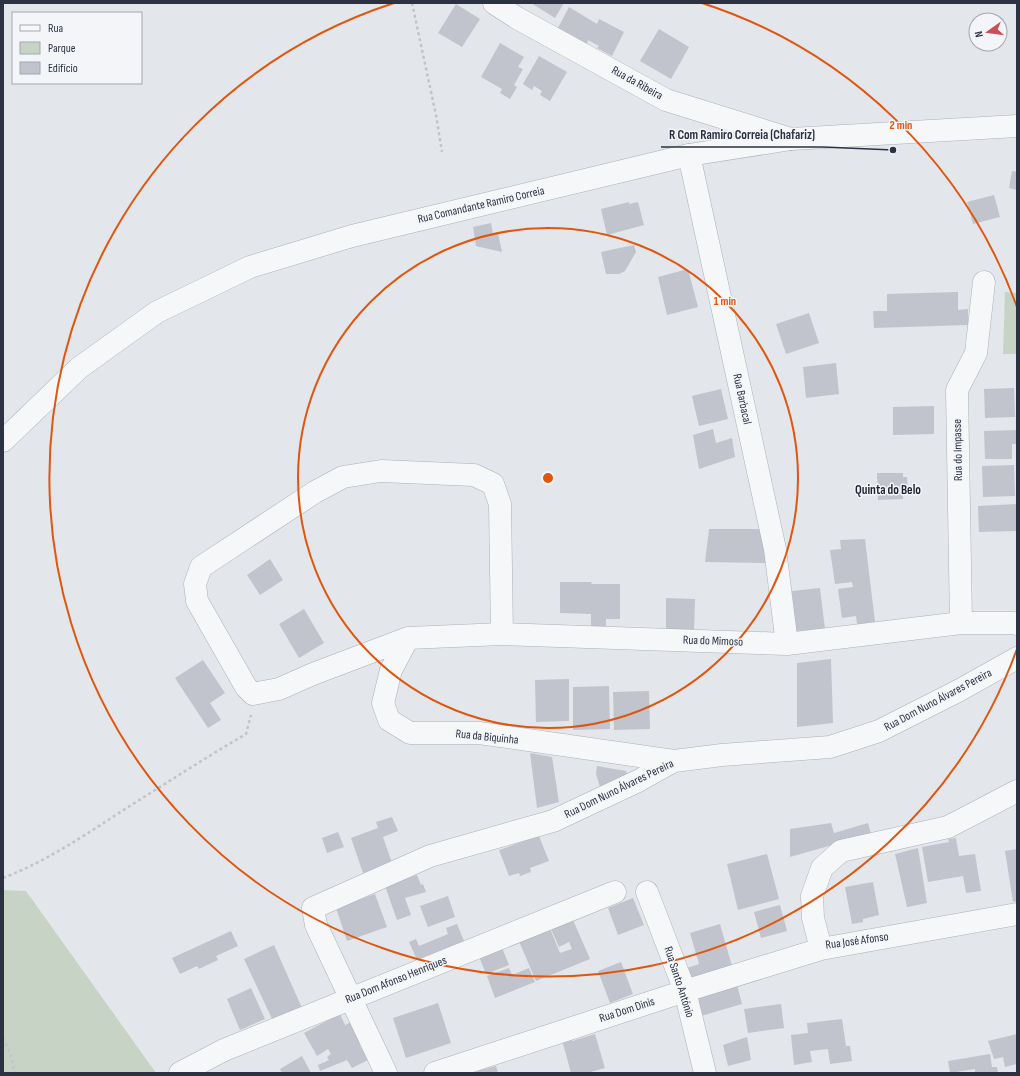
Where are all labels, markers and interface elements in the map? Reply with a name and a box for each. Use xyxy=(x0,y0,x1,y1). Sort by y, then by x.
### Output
legend xyxy=(12,12,142,84)
north arrow xyxy=(968,12,1008,52)
text: Rua xyxy=(48,21,64,36)
text: N xyxy=(972,30,986,39)
text: Parque xyxy=(48,41,76,56)
text: Edifício xyxy=(48,61,78,76)
street label: Rua da Ribeira xyxy=(609,63,666,103)
text: 2 min xyxy=(890,118,912,133)
callout: R Com Ramiro Correia (Chafariz) xyxy=(661,122,823,147)
text: R Com Ramiro Correia (Chafariz) xyxy=(669,127,815,143)
street label: Rua Comandante Ramiro Correia xyxy=(416,183,546,227)
text: 1 min xyxy=(714,294,736,309)
street label: Rua Barbacal xyxy=(729,372,755,426)
street label: Rua do Impasse xyxy=(950,419,966,481)
centre of rings xyxy=(541,471,555,485)
district label: Quinta do Belo xyxy=(855,482,921,498)
street label: Rua do Mimoso xyxy=(683,632,743,650)
street label: Rua Dom Nuno Álvares Pereira xyxy=(882,665,995,735)
street label: Rua da Biquinha xyxy=(455,726,520,748)
street label: Rua Dom Nuno Álvares Pereira xyxy=(562,756,676,822)
street label: Rua José Afonso xyxy=(825,929,889,953)
street label: Rua Santo António xyxy=(660,944,698,1020)
street label: Rua Dom Afonso Henriques xyxy=(343,953,449,1007)
street label: Rua Dom Dinis xyxy=(597,994,657,1026)

